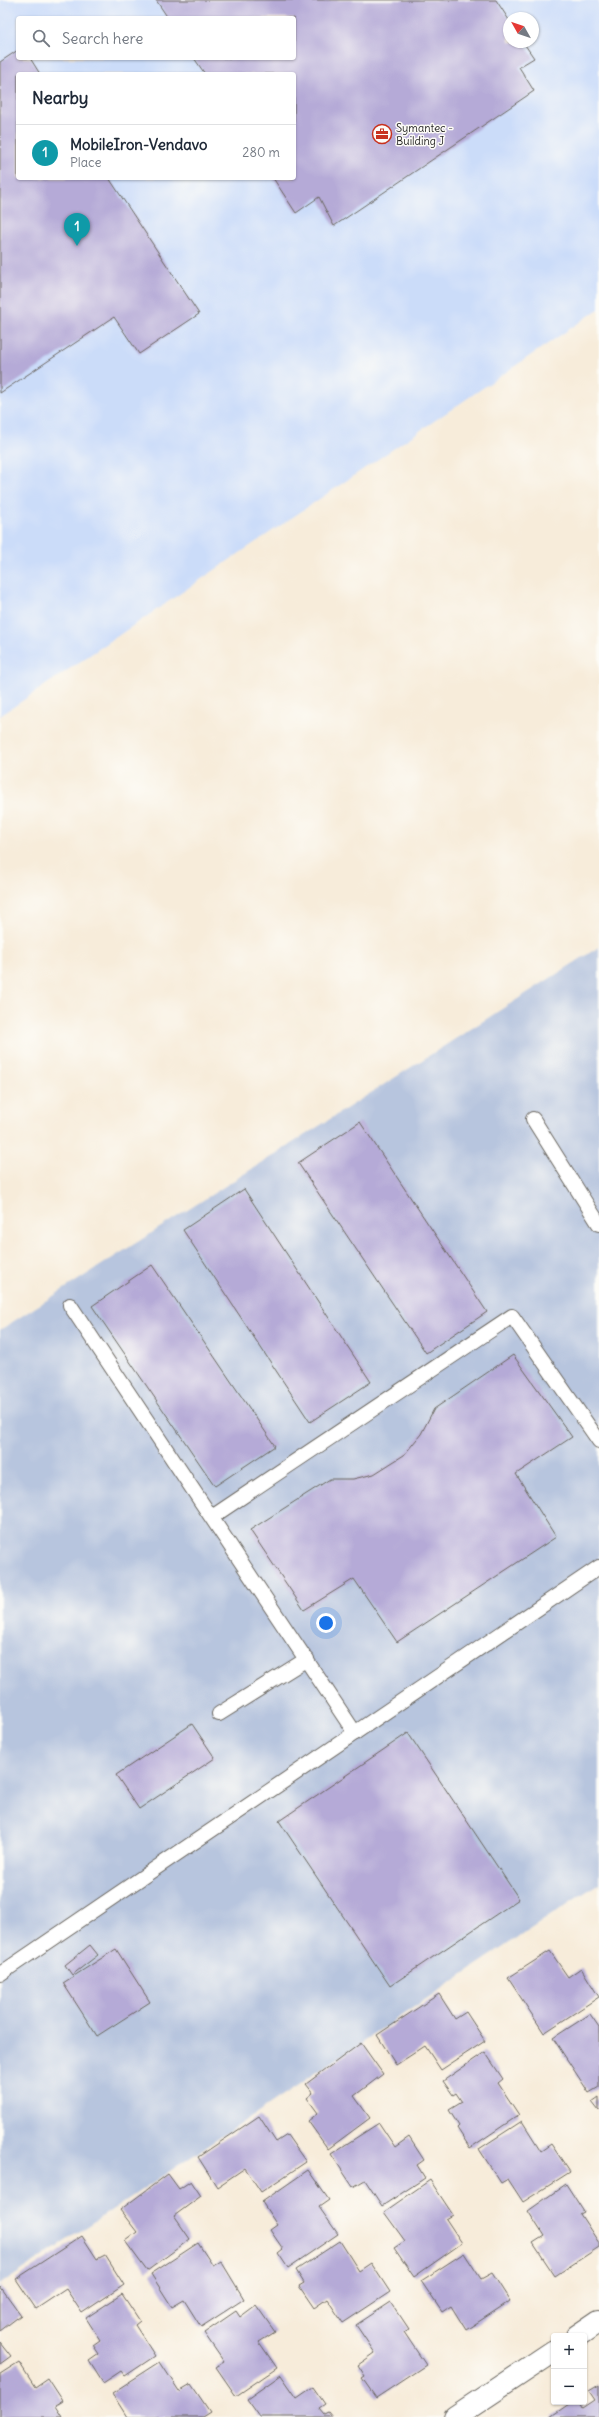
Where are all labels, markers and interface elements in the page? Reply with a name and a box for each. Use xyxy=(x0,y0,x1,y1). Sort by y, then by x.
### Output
north arrow xyxy=(503,12,539,48)
search box xyxy=(16,16,296,60)
icon: search xyxy=(30,27,52,49)
text: Search here xyxy=(62,29,143,48)
text: Nearby xyxy=(32,87,88,109)
place label: Symantec - Building J xyxy=(396,121,453,148)
office icon: Symantec - Building J xyxy=(371,123,393,145)
text: MobileIron-Vendavo xyxy=(70,135,208,154)
text: 1 xyxy=(42,144,48,161)
text: 280 m xyxy=(242,144,280,161)
text: Place xyxy=(70,154,101,171)
pin: 1 xyxy=(64,213,90,246)
your location xyxy=(316,1613,336,1633)
map controls xyxy=(551,2333,587,2405)
button: + xyxy=(551,2333,587,2369)
button: − xyxy=(551,2369,587,2405)

